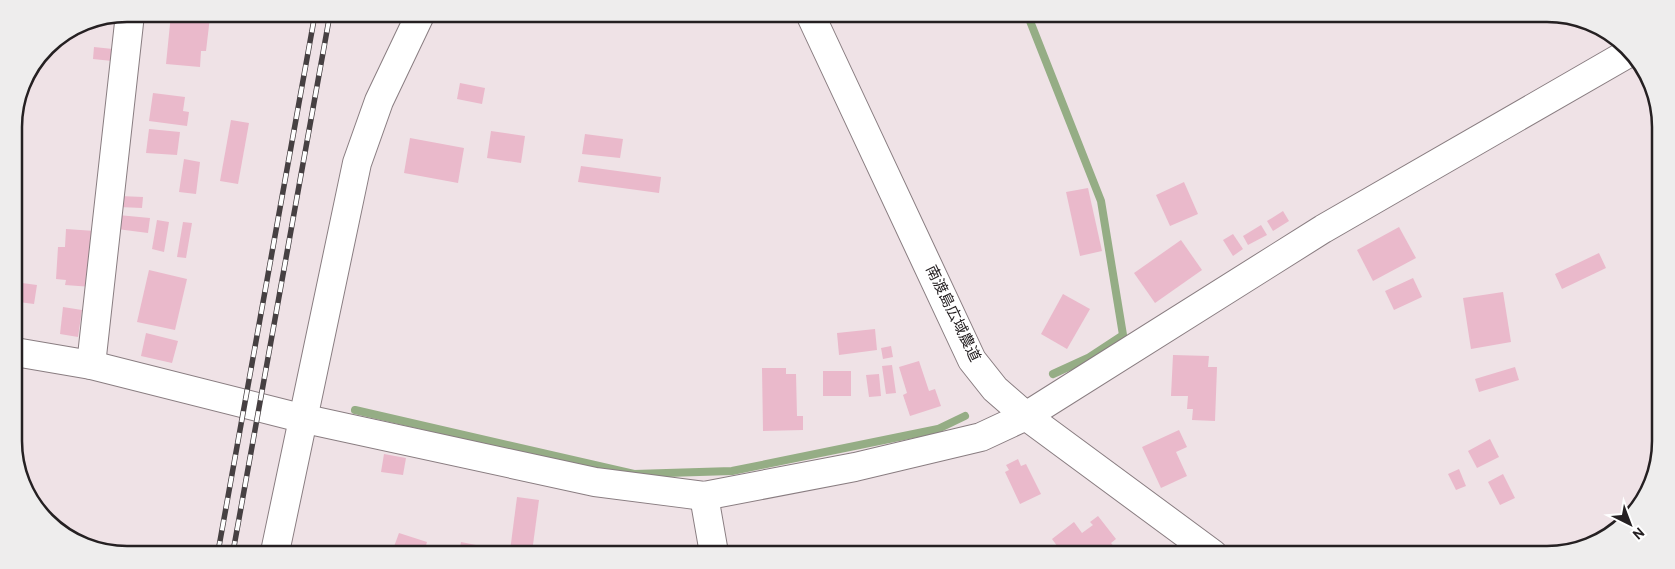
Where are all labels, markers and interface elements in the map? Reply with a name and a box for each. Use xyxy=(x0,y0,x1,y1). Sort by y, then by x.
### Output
street label: 南渡島広域農道 xyxy=(920,263,984,365)
north arrow xyxy=(1605,499,1655,549)
text: N xyxy=(1628,523,1647,542)

